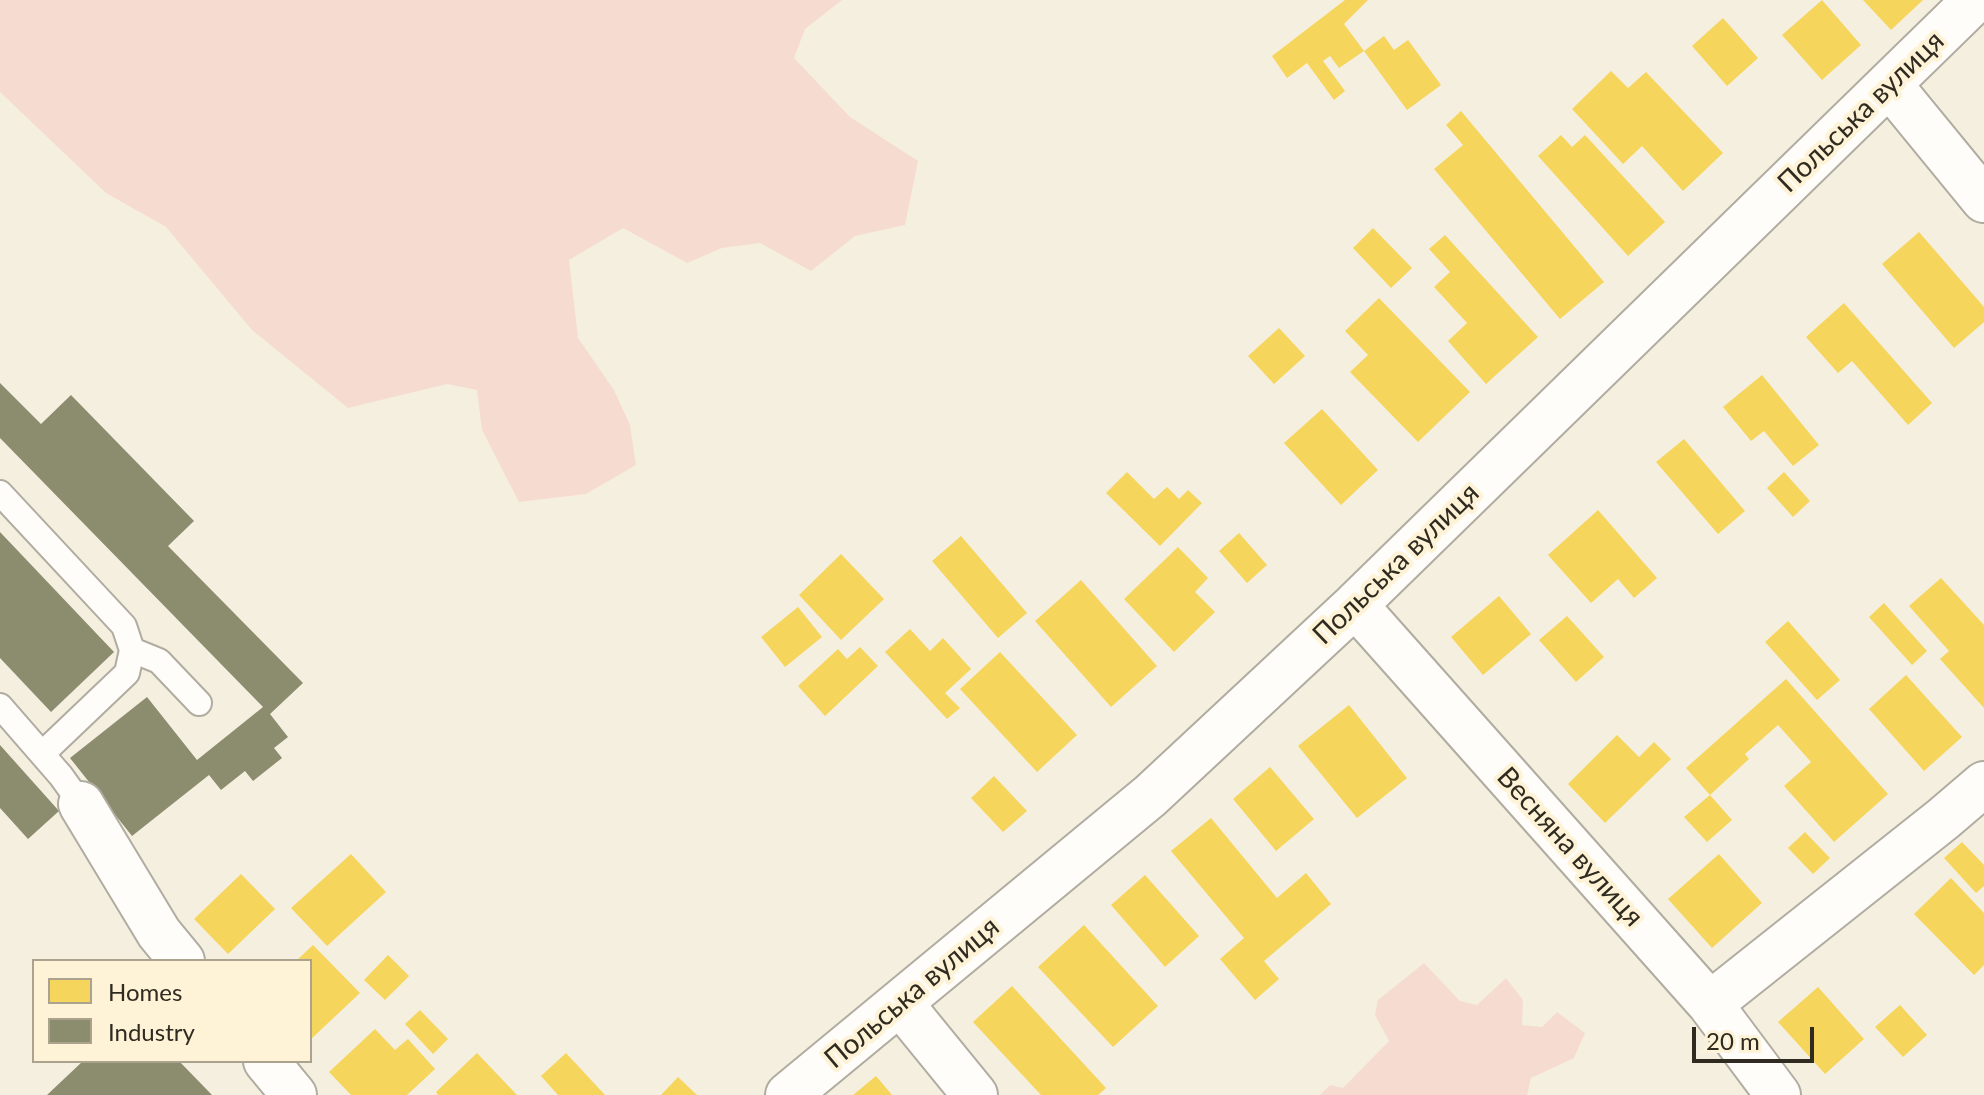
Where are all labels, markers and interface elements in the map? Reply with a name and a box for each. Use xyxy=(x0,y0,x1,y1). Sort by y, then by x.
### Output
street label: Польська вулиця xyxy=(1771,24,1951,200)
street label: Польська вулиця xyxy=(1306,476,1486,652)
street label: Весняна вулиця xyxy=(1490,761,1650,933)
street label: Польська вулиця xyxy=(818,910,1006,1076)
legend xyxy=(32,959,312,1063)
text: Homes xyxy=(108,977,182,1006)
scale bar xyxy=(1696,1011,1818,1061)
text: Industry xyxy=(108,1017,195,1046)
text: 20 m xyxy=(1706,1026,1760,1055)

